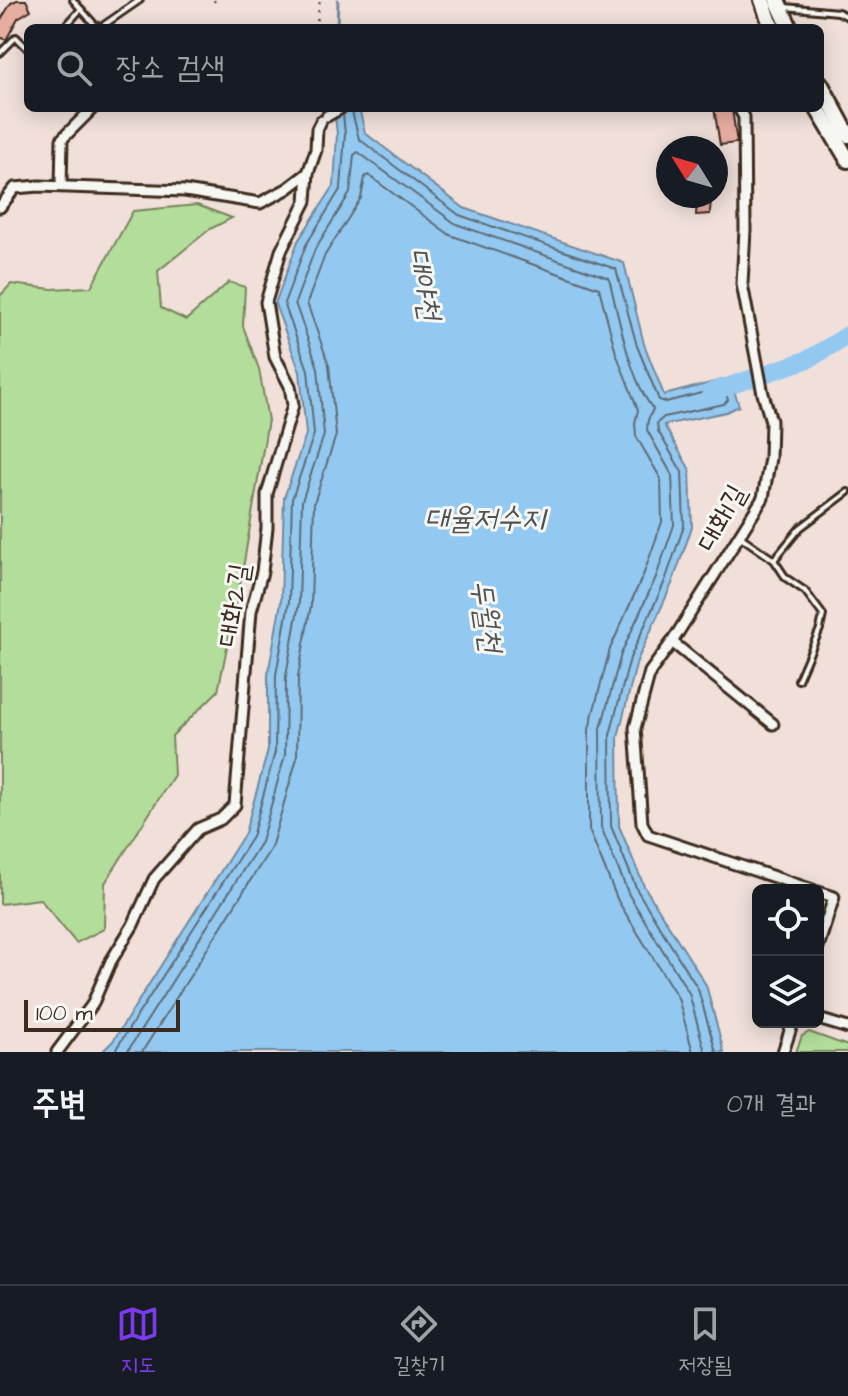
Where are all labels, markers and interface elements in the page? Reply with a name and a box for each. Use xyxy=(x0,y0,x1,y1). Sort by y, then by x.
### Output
search box xyxy=(24,24,824,112)
icon: search xyxy=(52,46,96,90)
text: 장소 검색 xyxy=(116,47,225,89)
north arrow xyxy=(656,136,728,208)
water label: 대야천 xyxy=(397,245,451,326)
street label: 대화1길 xyxy=(688,477,756,559)
water label: 대율저수지 xyxy=(425,498,548,540)
street label: 대화2길 xyxy=(208,561,260,649)
water label: 두월천 xyxy=(460,577,512,658)
map controls xyxy=(752,884,824,1028)
button: locate xyxy=(752,884,824,956)
button: layers xyxy=(752,956,824,1028)
scale bar xyxy=(24,996,180,1032)
text: 100 m xyxy=(36,998,93,1029)
text: 주변 xyxy=(32,1080,87,1128)
text: 0개 결과 xyxy=(726,1086,816,1122)
tab: 지도 xyxy=(116,1302,160,1381)
tab: 길찾기 xyxy=(393,1302,446,1381)
tab: 저장됨 xyxy=(679,1302,732,1381)

